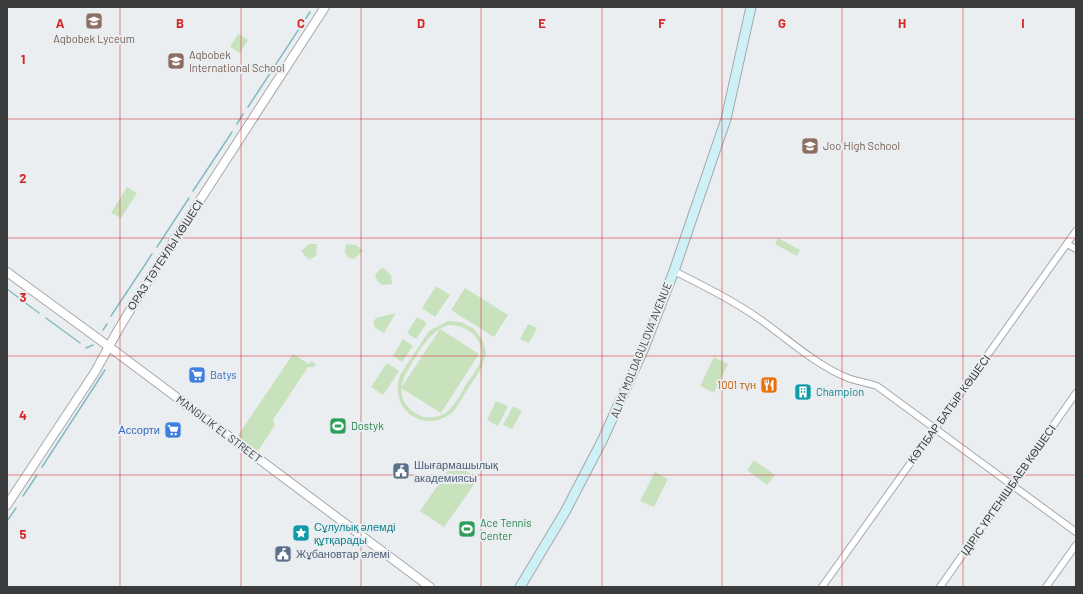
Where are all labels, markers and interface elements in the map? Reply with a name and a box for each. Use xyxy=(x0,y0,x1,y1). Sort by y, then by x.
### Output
school or university icon: Aqbobek Lyceum xyxy=(84,11,104,31)
text: A xyxy=(56,15,65,31)
text: B xyxy=(176,15,184,31)
text: C xyxy=(297,15,305,31)
text: D xyxy=(417,15,425,31)
text: E xyxy=(538,15,546,31)
text: F xyxy=(658,15,666,31)
text: G xyxy=(778,15,786,31)
text: H xyxy=(898,15,906,31)
text: I xyxy=(1021,15,1025,31)
place label: Aqbobek Lyceum xyxy=(53,32,135,45)
place label: Aqbobek International School xyxy=(189,48,285,74)
text: 1 xyxy=(21,51,25,67)
school or university icon: Aqbobek International School xyxy=(166,51,186,71)
school or university icon: Joo High School xyxy=(800,136,820,156)
place label: Joo High School xyxy=(823,139,900,152)
text: 2 xyxy=(19,170,27,186)
street label: ОРАЗ ТӘТЕҰЛЫ КӨШЕСІ xyxy=(124,197,205,312)
street label: ALIYA MOLDAGULOVA AVENUE xyxy=(607,280,674,420)
text: 3 xyxy=(19,289,27,305)
street label: КӨТІБАР БАТЫР КӨШЕСІ xyxy=(905,352,992,466)
supermarket icon: Batys xyxy=(187,365,207,385)
place label: Batys xyxy=(210,368,236,381)
restaurant icon: 1001 түн xyxy=(759,375,779,395)
place label: 1001 түн xyxy=(717,378,756,391)
building icon: Champion xyxy=(793,382,813,402)
place label: Champion xyxy=(816,385,864,398)
street label: MANGILIK EL STREET xyxy=(174,392,265,465)
text: 4 xyxy=(19,407,27,423)
sports icon: Dostyk xyxy=(328,416,348,436)
place label: Dostyk xyxy=(351,419,384,432)
supermarket icon: Ассорти xyxy=(163,420,183,440)
street label: ІДІРІС ҮРГЕНІШБАЕВ КӨШЕСІ xyxy=(957,422,1058,558)
place label: Ассорти xyxy=(118,423,160,436)
place label: Шығармашылық академиясы xyxy=(414,458,498,484)
public building icon: Шығармашылық академиясы xyxy=(391,461,411,481)
place label: Ace Tennis Center xyxy=(480,516,532,542)
sports icon: Ace Tennis Center xyxy=(457,519,477,539)
place label: Сұлулық әлемді құтқарады xyxy=(314,520,396,546)
place icon: Сұлулық әлемді құтқарады xyxy=(291,523,311,543)
text: 5 xyxy=(19,526,27,542)
public building icon: Жұбановтар әлемі xyxy=(273,544,293,564)
place label: Жұбановтар әлемі xyxy=(296,547,390,560)

